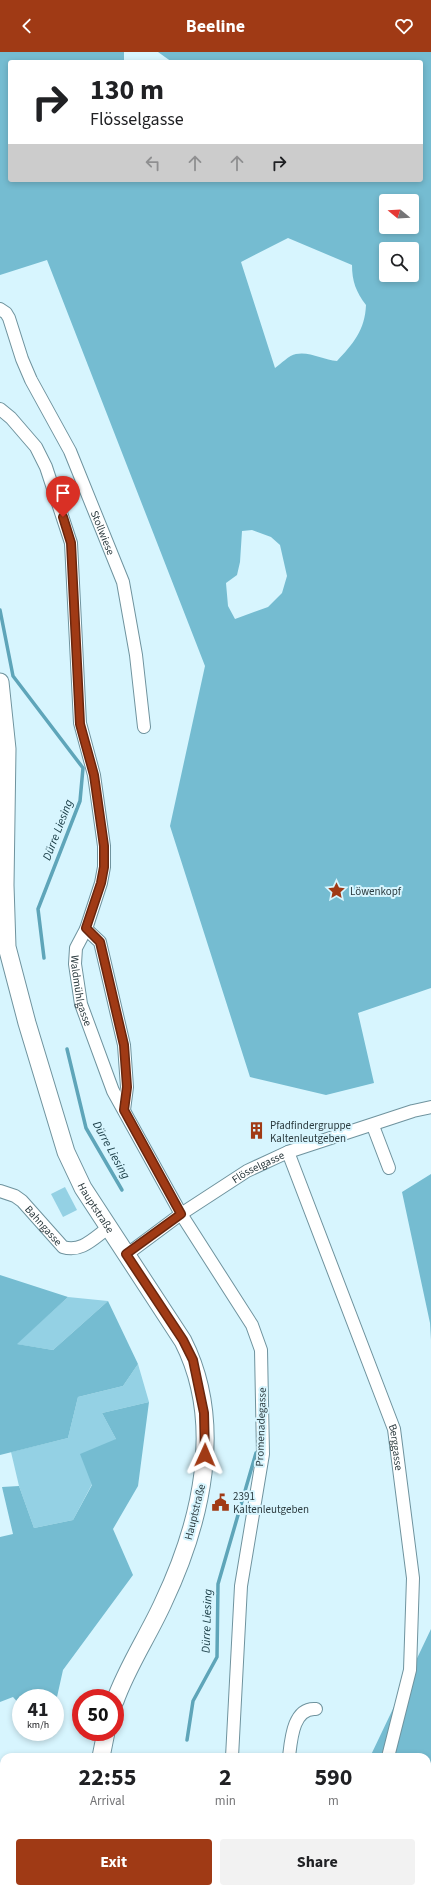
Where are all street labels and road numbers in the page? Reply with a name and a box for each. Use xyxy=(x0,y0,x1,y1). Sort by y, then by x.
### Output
street label: Stollwiese xyxy=(87,508,119,558)
street label: Waldmühlgasse xyxy=(67,955,96,1029)
street label: Flösselgasse xyxy=(229,1147,287,1187)
street label: Hauptstraße xyxy=(74,1180,118,1236)
street label: Bahngasse xyxy=(22,1202,66,1249)
street label: Promenadegasse xyxy=(252,1387,270,1467)
street label: Berggasse xyxy=(385,1422,407,1472)
street label: Hauptstraße xyxy=(181,1482,209,1542)

